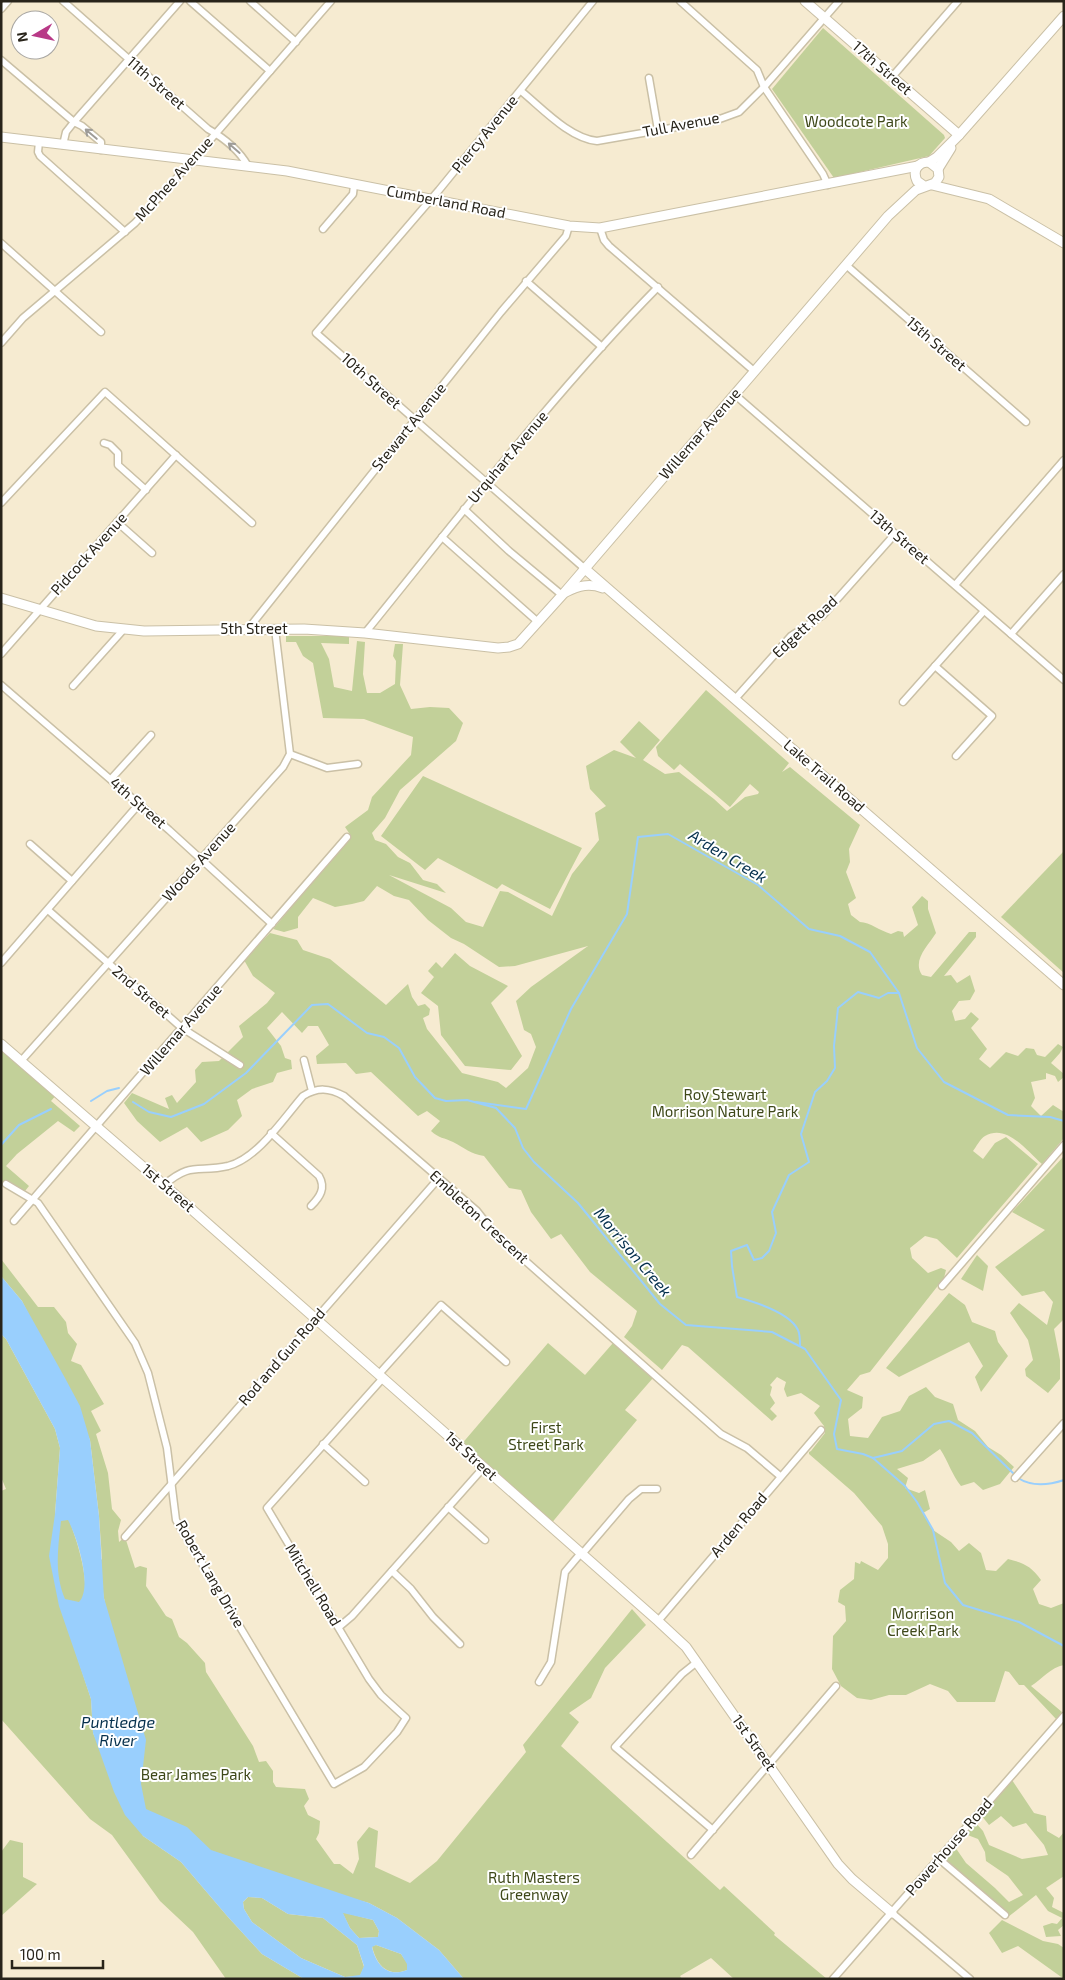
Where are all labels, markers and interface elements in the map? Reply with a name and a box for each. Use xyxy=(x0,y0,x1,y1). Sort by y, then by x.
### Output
north arrow xyxy=(10,10,60,60)
text: N xyxy=(12,31,31,43)
street label: 17th Street xyxy=(849,36,916,98)
street label: 11th Street xyxy=(124,52,190,113)
street label: Piercy Avenue xyxy=(447,91,521,176)
street label: Tull Avenue xyxy=(641,108,721,140)
park label: Woodcote Park xyxy=(804,112,908,130)
one-way arrow xyxy=(85,128,98,139)
street label: McPhee Avenue xyxy=(131,132,216,224)
one-way arrow xyxy=(228,142,241,153)
street label: Cumberland Road xyxy=(385,181,507,221)
street label: 15th Street xyxy=(903,312,970,374)
street label: 10th Street xyxy=(338,349,406,412)
street label: Stewart Avenue xyxy=(367,379,449,474)
street label: Willemar Avenue xyxy=(655,384,744,483)
street label: Urquhart Avenue xyxy=(463,407,551,506)
street label: 13th Street xyxy=(866,505,934,567)
street label: Pidcock Avenue xyxy=(46,508,130,598)
street label: Edgett Road xyxy=(768,591,841,661)
street label: 5th Street xyxy=(220,619,288,637)
street label: Lake Trail Road xyxy=(780,735,869,815)
street label: 4th Street xyxy=(107,773,171,832)
street label: Woods Avenue xyxy=(158,818,239,905)
water label: Arden Creek xyxy=(685,824,771,886)
street label: 2nd Street xyxy=(109,961,174,1021)
street label: Willemar Avenue xyxy=(136,980,225,1079)
park label: Roy Stewart Morrison Nature Park xyxy=(652,1085,799,1120)
street label: 1st Street xyxy=(138,1159,199,1215)
street label: Embleton Crescent xyxy=(426,1166,533,1267)
water label: Morrison Creek xyxy=(591,1203,676,1300)
street label: Rod and Gun Road xyxy=(234,1304,328,1409)
park label: First Street Park xyxy=(508,1418,584,1453)
street label: 1st Street xyxy=(442,1427,502,1484)
street label: Arden Road xyxy=(706,1489,770,1560)
street label: Robert Lang Drive xyxy=(173,1516,249,1631)
street label: Mitchell Road xyxy=(282,1540,346,1629)
park label: Morrison Creek Park xyxy=(887,1604,959,1639)
street label: 1st Street xyxy=(729,1711,781,1774)
water label: Puntledge River xyxy=(81,1712,155,1749)
park label: Bear James Park xyxy=(141,1765,252,1783)
street label: Powerhouse Road xyxy=(901,1794,995,1899)
park label: Ruth Masters Greenway xyxy=(488,1868,580,1903)
scale bar xyxy=(12,1938,104,1970)
text: 100 m xyxy=(20,1945,61,1963)

